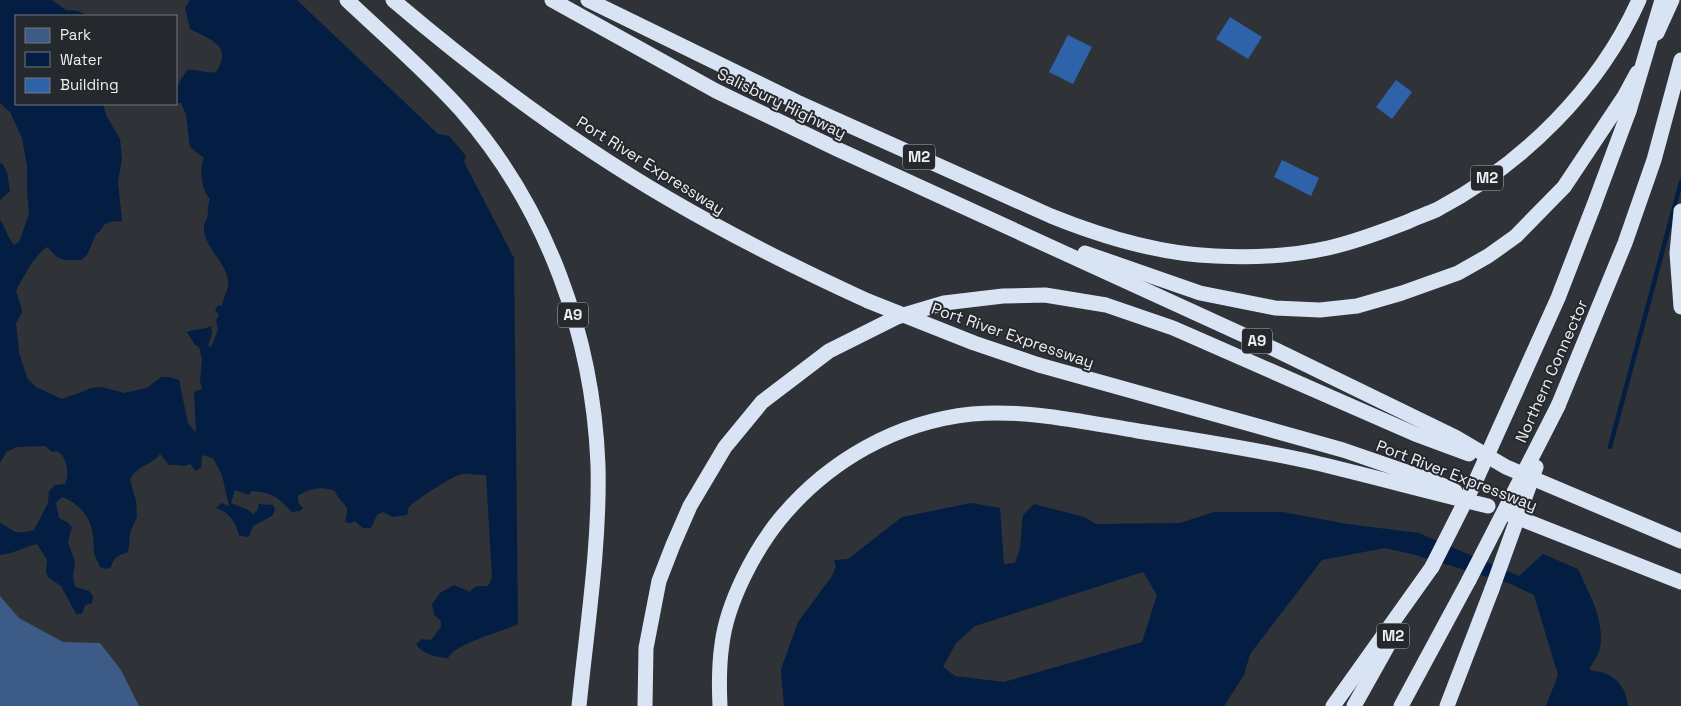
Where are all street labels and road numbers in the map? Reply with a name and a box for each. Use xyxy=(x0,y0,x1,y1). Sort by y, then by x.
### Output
street label: Salisbury Highway xyxy=(714,63,850,144)
street label: Port River Expressway xyxy=(573,111,729,220)
road number: M2 xyxy=(903,144,935,170)
road number: M2 xyxy=(1471,166,1503,190)
street label: Northern Connector xyxy=(1510,296,1592,446)
street label: Port River Expressway xyxy=(929,298,1097,373)
road number: A9 xyxy=(558,302,588,328)
road number: A9 xyxy=(1242,328,1272,354)
street label: Port River Expressway xyxy=(1373,435,1540,516)
road number: M2 xyxy=(1377,624,1409,648)

